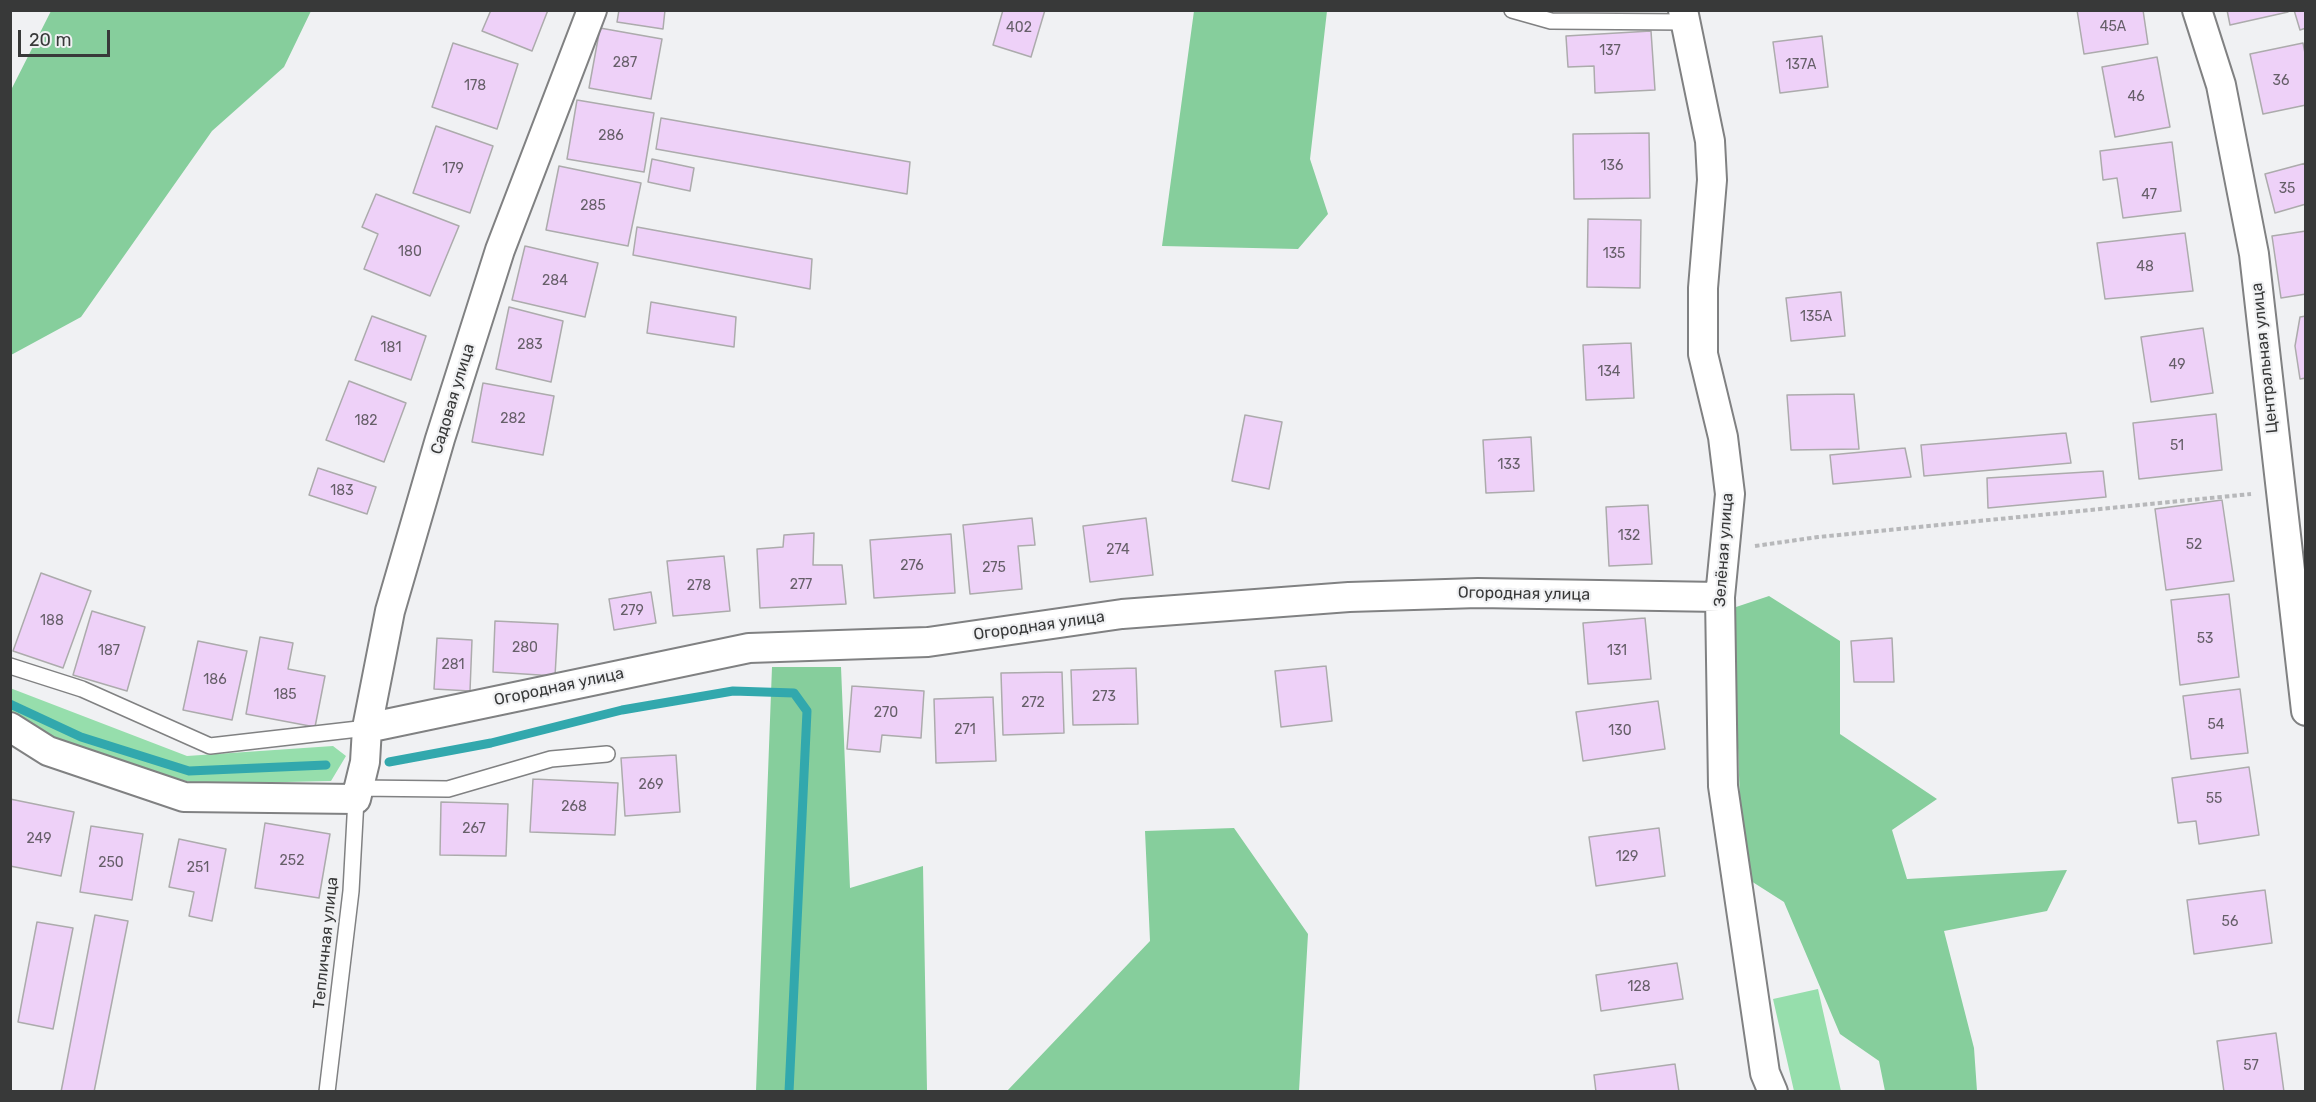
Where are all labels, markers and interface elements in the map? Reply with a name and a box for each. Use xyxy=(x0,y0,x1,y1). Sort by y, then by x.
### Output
scale bar xyxy=(21,18,112,56)
house number: 45А xyxy=(2100,19,2126,35)
house number: 402 xyxy=(1006,20,1032,36)
text: 20 m xyxy=(29,29,71,51)
house number: 137 xyxy=(1599,43,1621,59)
house number: 287 xyxy=(613,55,637,71)
house number: 137А xyxy=(1786,57,1816,73)
house number: 36 xyxy=(2273,73,2289,89)
house number: 178 xyxy=(464,78,486,94)
house number: 46 xyxy=(2127,89,2145,105)
house number: 286 xyxy=(598,128,624,144)
house number: 136 xyxy=(1601,158,1623,174)
house number: 179 xyxy=(442,161,464,177)
house number: 35 xyxy=(2279,181,2295,197)
house number: 47 xyxy=(2141,187,2157,203)
house number: 285 xyxy=(580,198,606,214)
house number: 180 xyxy=(398,244,422,260)
house number: 135 xyxy=(1603,246,1625,262)
house number: 48 xyxy=(2136,259,2154,275)
house number: 284 xyxy=(542,273,568,289)
street label: Центральная улица xyxy=(2248,282,2282,434)
house number: 135А xyxy=(1800,309,1832,325)
house number: 283 xyxy=(517,337,543,353)
house number: 181 xyxy=(381,340,401,356)
street label: Садовая улица xyxy=(427,341,479,457)
house number: 49 xyxy=(2169,357,2185,373)
house number: 134 xyxy=(1597,364,1621,380)
house number: 282 xyxy=(500,411,526,427)
house number: 182 xyxy=(354,413,378,429)
house number: 51 xyxy=(2170,438,2184,454)
house number: 133 xyxy=(1498,457,1520,473)
house number: 183 xyxy=(330,483,354,499)
street label: Зелёная улица xyxy=(1710,492,1738,608)
house number: 132 xyxy=(1618,528,1640,544)
house number: 52 xyxy=(2186,537,2202,553)
house number: 274 xyxy=(1106,542,1130,558)
house number: 276 xyxy=(900,558,924,574)
house number: 275 xyxy=(982,560,1006,576)
house number: 277 xyxy=(790,577,812,593)
house number: 278 xyxy=(687,578,711,594)
street label: Огородная улица xyxy=(1458,583,1590,605)
house number: 279 xyxy=(620,603,644,619)
street label: Огородная улица xyxy=(972,607,1106,645)
house number: 188 xyxy=(40,613,64,629)
house number: 53 xyxy=(2197,631,2213,647)
house number: 280 xyxy=(512,640,538,656)
house number: 187 xyxy=(98,643,120,659)
house number: 131 xyxy=(1607,643,1627,659)
house number: 281 xyxy=(441,657,465,673)
street label: Огородная улица xyxy=(492,664,626,710)
house number: 186 xyxy=(203,672,227,688)
house number: 185 xyxy=(273,687,297,703)
house number: 273 xyxy=(1092,689,1116,705)
house number: 272 xyxy=(1021,695,1045,711)
house number: 270 xyxy=(874,705,898,721)
house number: 54 xyxy=(2207,717,2225,733)
house number: 271 xyxy=(954,722,976,738)
house number: 130 xyxy=(1608,723,1632,739)
house number: 269 xyxy=(639,777,663,793)
house number: 55 xyxy=(2206,791,2222,807)
house number: 268 xyxy=(561,799,587,815)
house number: 267 xyxy=(462,821,486,837)
house number: 249 xyxy=(27,831,51,847)
house number: 129 xyxy=(1616,849,1638,865)
house number: 252 xyxy=(280,853,304,869)
house number: 250 xyxy=(98,855,124,871)
house number: 251 xyxy=(187,860,209,876)
street label: Тепличная улица xyxy=(310,876,342,1010)
house number: 56 xyxy=(2222,914,2238,930)
house number: 128 xyxy=(1627,979,1651,995)
house number: 57 xyxy=(2243,1058,2259,1074)

